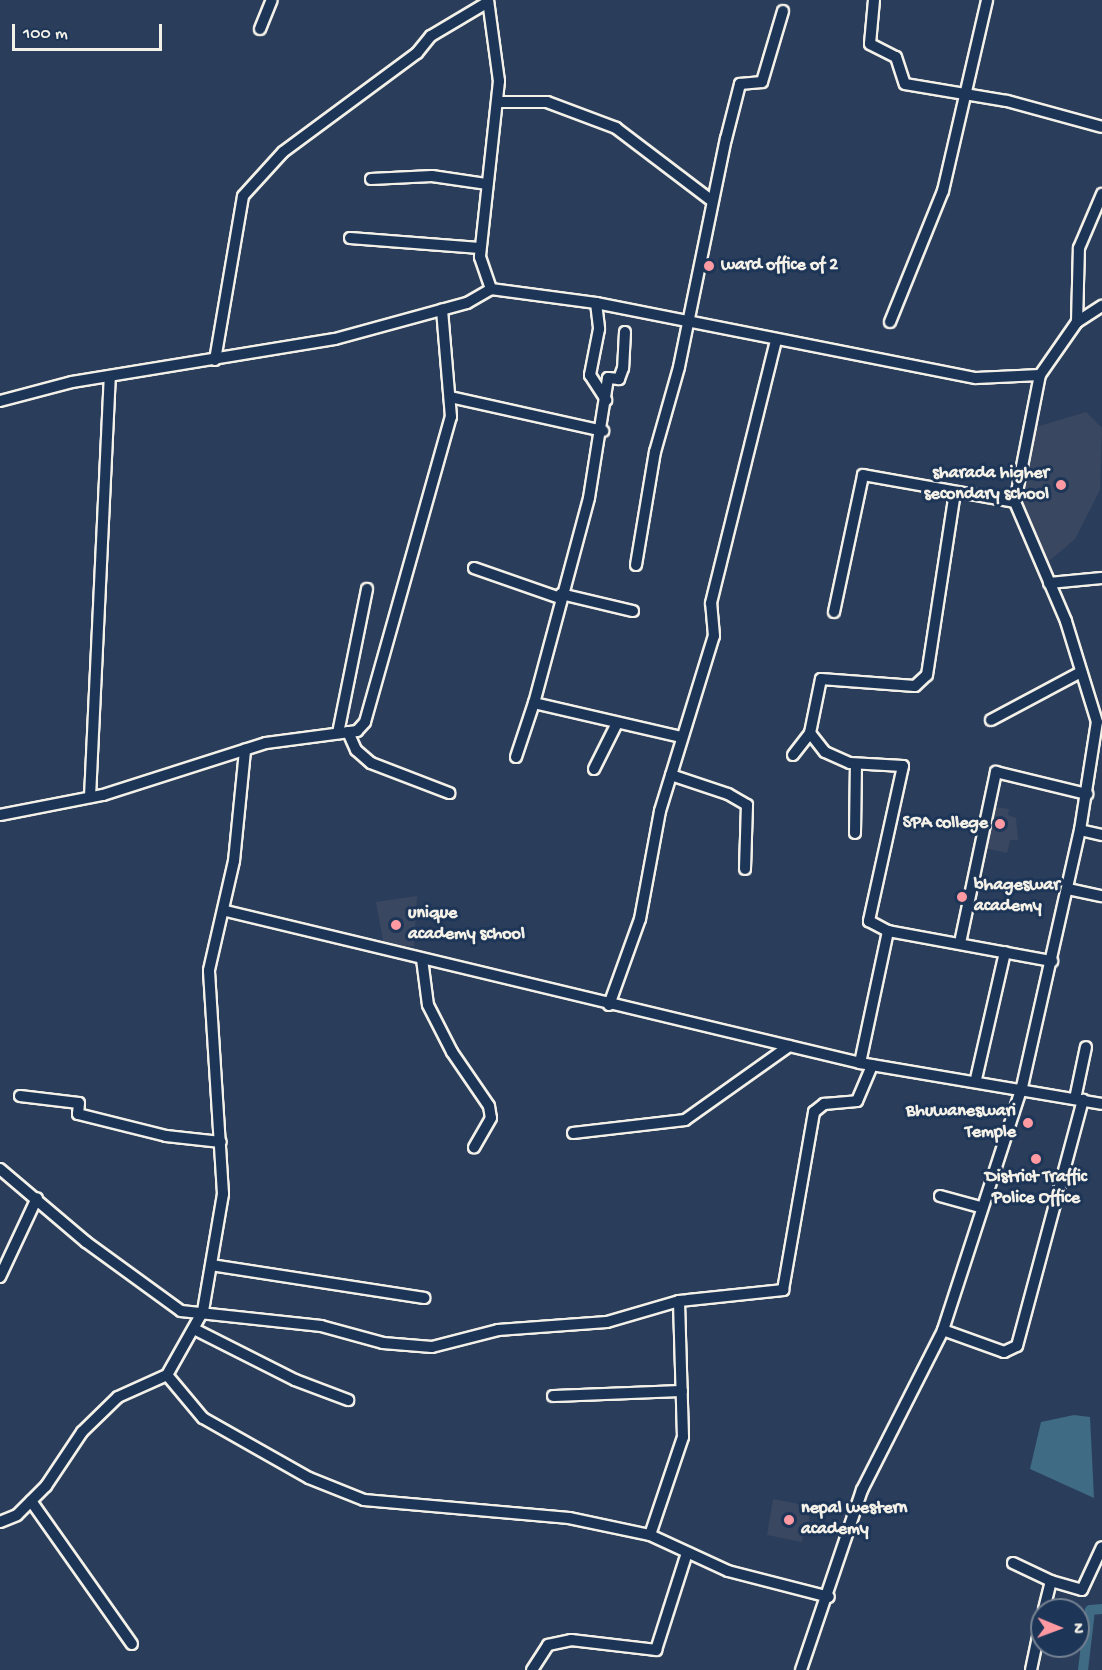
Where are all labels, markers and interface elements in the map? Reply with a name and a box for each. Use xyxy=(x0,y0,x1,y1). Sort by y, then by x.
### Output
scale bar xyxy=(15,12,165,50)
text: 100 m xyxy=(23,24,68,45)
place label: ward office of 2 xyxy=(721,255,838,277)
marker: ward office of 2 xyxy=(702,259,716,273)
place label: sharada higher secondary school xyxy=(924,464,1049,506)
marker: sharada higher secondary school xyxy=(1054,478,1068,492)
place label: SPA college xyxy=(903,813,988,835)
marker: SPA college xyxy=(993,817,1007,831)
place label: bhageswar academy xyxy=(974,876,1060,918)
marker: bhageswar academy xyxy=(955,890,969,904)
place label: unique academy school xyxy=(408,904,525,946)
marker: unique academy school xyxy=(389,918,403,932)
place label: Bhuwaneswari Temple xyxy=(906,1102,1016,1144)
marker: Bhuwaneswari Temple xyxy=(1021,1116,1035,1130)
marker: District Traffic Police Office xyxy=(1029,1152,1043,1166)
place label: District Traffic Police Office xyxy=(985,1168,1087,1210)
place label: nepal western academy xyxy=(801,1499,907,1541)
marker: nepal western academy xyxy=(782,1513,796,1527)
north arrow xyxy=(1030,1598,1090,1658)
text: N xyxy=(1067,1623,1086,1634)

